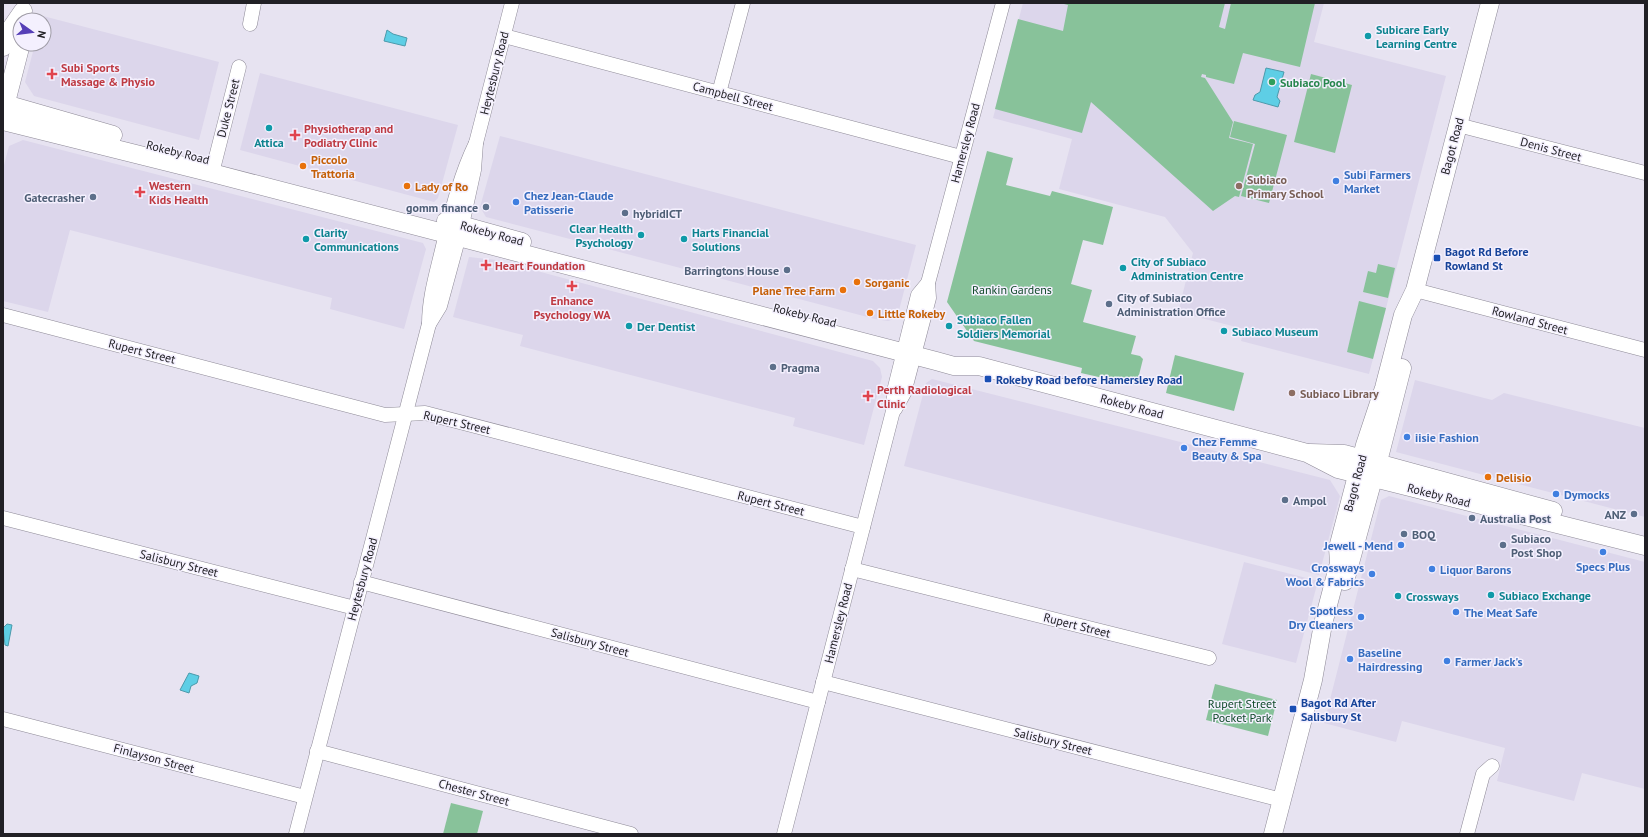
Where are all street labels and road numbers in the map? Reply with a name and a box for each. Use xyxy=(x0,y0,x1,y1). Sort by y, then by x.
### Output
street label: Heytesbury Road xyxy=(476,30,512,116)
street label: Duke Street xyxy=(213,77,243,139)
street label: Campbell Street xyxy=(691,78,775,114)
street label: Hamersley Road xyxy=(947,101,983,185)
street label: Bagot Road xyxy=(1437,116,1467,176)
street label: Denis Street xyxy=(1519,134,1583,164)
street label: Rokeby Road xyxy=(145,137,211,167)
street label: Rokeby Road xyxy=(459,217,525,249)
street label: Rokeby Road xyxy=(772,300,838,330)
street label: Rowland Street xyxy=(1490,303,1570,337)
street label: Rupert Street xyxy=(107,335,177,367)
street label: Rokeby Road xyxy=(1099,390,1165,422)
street label: Rupert Street xyxy=(422,407,492,437)
street label: Bagot Road xyxy=(1340,453,1370,513)
street label: Rokeby Road xyxy=(1406,480,1472,510)
street label: Rupert Street xyxy=(736,487,806,519)
street label: Heytesbury Road xyxy=(344,536,380,622)
street label: Salisbury Street xyxy=(138,546,220,580)
street label: Hamersley Road xyxy=(821,581,855,665)
street label: Rupert Street xyxy=(1042,609,1112,641)
street label: Salisbury Street xyxy=(549,624,631,660)
street label: Salisbury Street xyxy=(1012,724,1094,758)
street label: Finlayson Street xyxy=(112,740,196,776)
street label: Chester Street xyxy=(437,775,511,809)

